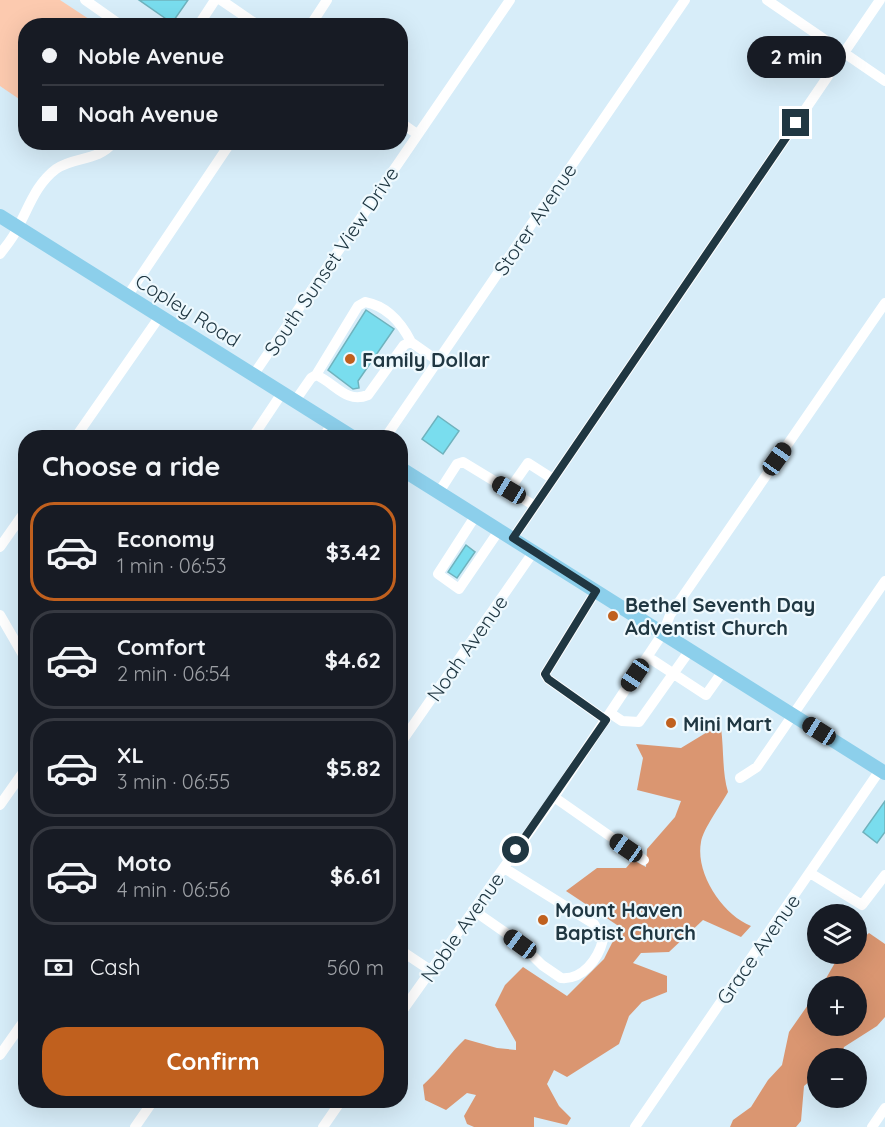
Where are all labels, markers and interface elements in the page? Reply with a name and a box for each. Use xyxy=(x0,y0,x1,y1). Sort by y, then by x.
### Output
callout: 2 min xyxy=(746,36,846,78)
text: Noble Avenue xyxy=(78,42,224,70)
text: 2 min xyxy=(770,44,823,69)
text: Noah Avenue xyxy=(78,100,218,128)
route end xyxy=(782,109,809,136)
street label: Storer Avenue xyxy=(488,158,582,280)
street label: South Sunset View Drive xyxy=(258,162,404,360)
street label: Copley Road xyxy=(131,268,245,352)
place label: Family Dollar xyxy=(362,347,490,372)
marker: Family Dollar xyxy=(343,352,357,366)
car xyxy=(759,439,795,479)
text: Choose a ride xyxy=(42,449,220,483)
car xyxy=(489,473,529,507)
icon: car xyxy=(45,525,99,579)
text: Economy xyxy=(117,525,215,553)
text: $3.42 xyxy=(326,538,381,566)
text: 1 min · 06:53 xyxy=(117,553,227,578)
street label: Noah Avenue xyxy=(421,590,513,706)
place label: Bethel Seventh Day Adventist Church xyxy=(625,592,815,640)
marker: Bethel Seventh Day Adventist Church xyxy=(606,609,620,623)
icon: car xyxy=(45,633,99,687)
text: Comfort xyxy=(117,633,206,661)
text: $4.62 xyxy=(325,646,381,674)
car xyxy=(617,655,653,695)
text: 2 min · 06:54 xyxy=(117,661,230,686)
place label: Mini Mart xyxy=(683,711,772,736)
car xyxy=(799,714,839,748)
marker: Mini Mart xyxy=(664,716,678,730)
icon: car xyxy=(45,741,99,795)
text: XL xyxy=(117,741,144,769)
text: $5.82 xyxy=(326,754,381,782)
text: 3 min · 06:55 xyxy=(117,769,230,794)
car xyxy=(606,830,646,866)
route start xyxy=(502,836,529,863)
icon: car xyxy=(45,849,99,903)
text: Moto xyxy=(117,849,171,877)
text: $6.61 xyxy=(330,862,381,890)
street label: Noble Avenue xyxy=(415,867,509,987)
text: 4 min · 06:56 xyxy=(117,877,230,902)
street label: Grace Avenue xyxy=(711,889,805,1009)
place label: Mount Haven Baptist Church xyxy=(555,897,696,945)
map controls xyxy=(807,904,867,1108)
button: layers xyxy=(807,904,867,964)
marker: Mount Haven Baptist Church xyxy=(536,913,550,927)
car xyxy=(500,926,540,962)
icon: cash xyxy=(42,951,75,984)
text: Cash xyxy=(90,953,141,981)
text: 560 m xyxy=(327,955,384,980)
button: + xyxy=(807,976,867,1036)
button: Confirm xyxy=(42,1027,384,1096)
button: − xyxy=(807,1048,867,1108)

